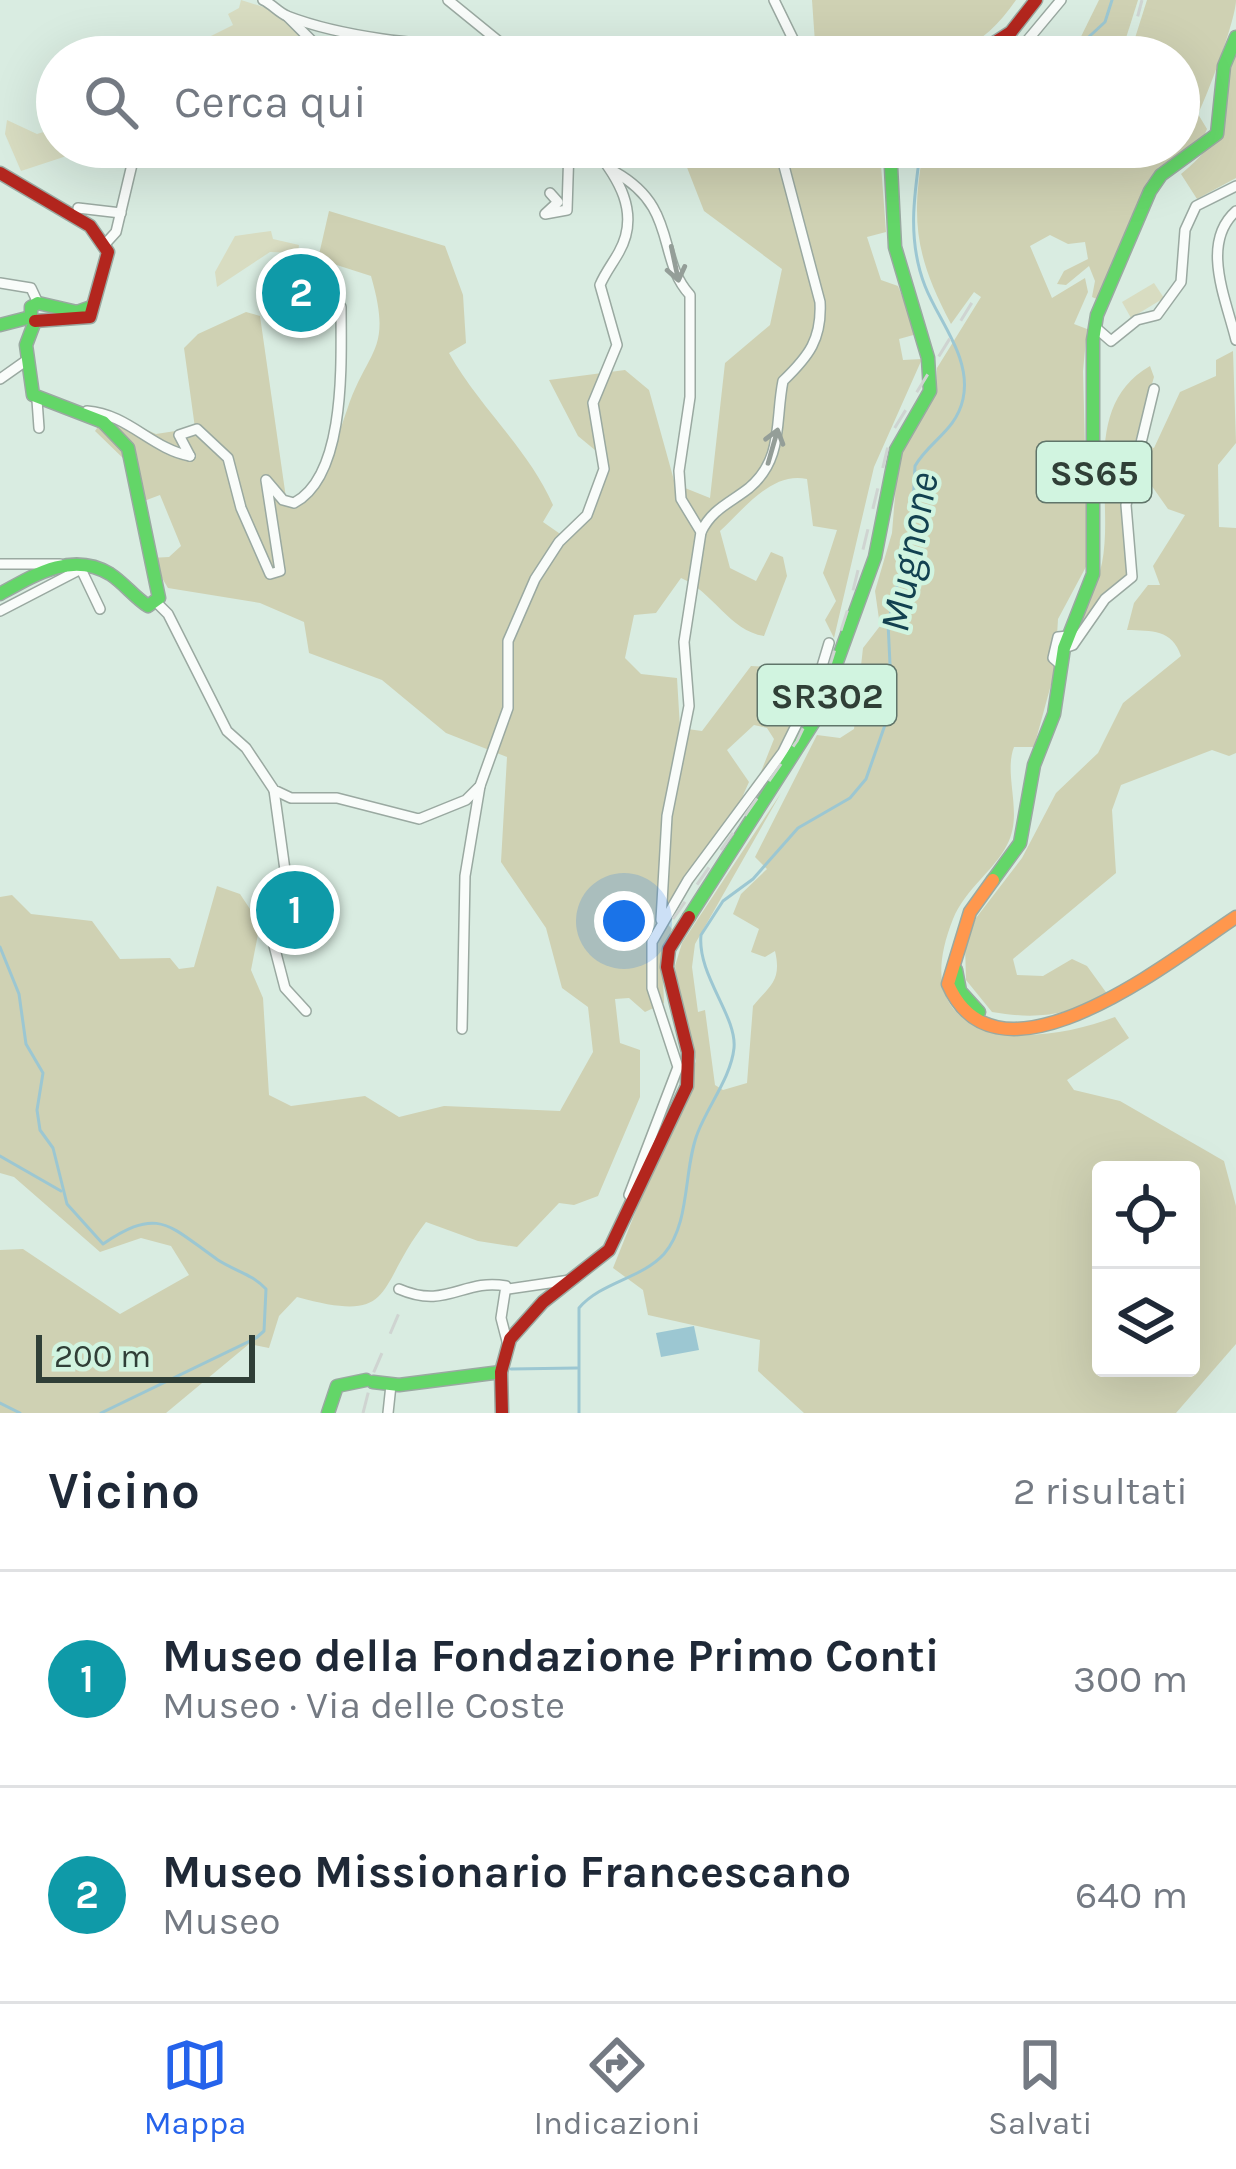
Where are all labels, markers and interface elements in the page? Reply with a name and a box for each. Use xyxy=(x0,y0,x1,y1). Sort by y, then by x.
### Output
search box xyxy=(36,36,1200,168)
icon: search xyxy=(78,69,144,135)
text: Cerca qui xyxy=(174,76,367,128)
one-way arrow xyxy=(664,244,687,282)
pin: 2 xyxy=(262,248,340,338)
one-way arrow xyxy=(763,428,785,466)
road number: SS65 xyxy=(1037,442,1151,502)
water label: Mugnone xyxy=(869,468,949,636)
road number: SR302 xyxy=(758,665,896,725)
pin: 1 xyxy=(256,865,334,955)
your location xyxy=(594,891,654,951)
map controls xyxy=(1092,1161,1200,1377)
button: locate xyxy=(1092,1161,1200,1269)
button: layers xyxy=(1092,1269,1200,1377)
scale bar xyxy=(36,1329,255,1382)
text: 200 m xyxy=(54,1337,151,1375)
text: Vicino xyxy=(48,1461,200,1521)
text: 2 risultati xyxy=(1013,1468,1188,1514)
text: Museo della Fondazione Primo Conti xyxy=(162,1630,940,1682)
text: 1 xyxy=(80,1656,94,1702)
text: 300 m xyxy=(1073,1656,1188,1702)
text: Museo · Via delle Coste xyxy=(162,1682,565,1728)
text: Museo Missionario Francescano xyxy=(162,1846,851,1898)
text: 2 xyxy=(75,1872,99,1918)
text: 640 m xyxy=(1075,1872,1188,1918)
text: Museo xyxy=(162,1898,280,1944)
tab: Mappa xyxy=(144,2032,247,2142)
tab: Indicazioni xyxy=(534,2032,701,2142)
tab: Salvati xyxy=(988,2032,1092,2142)

